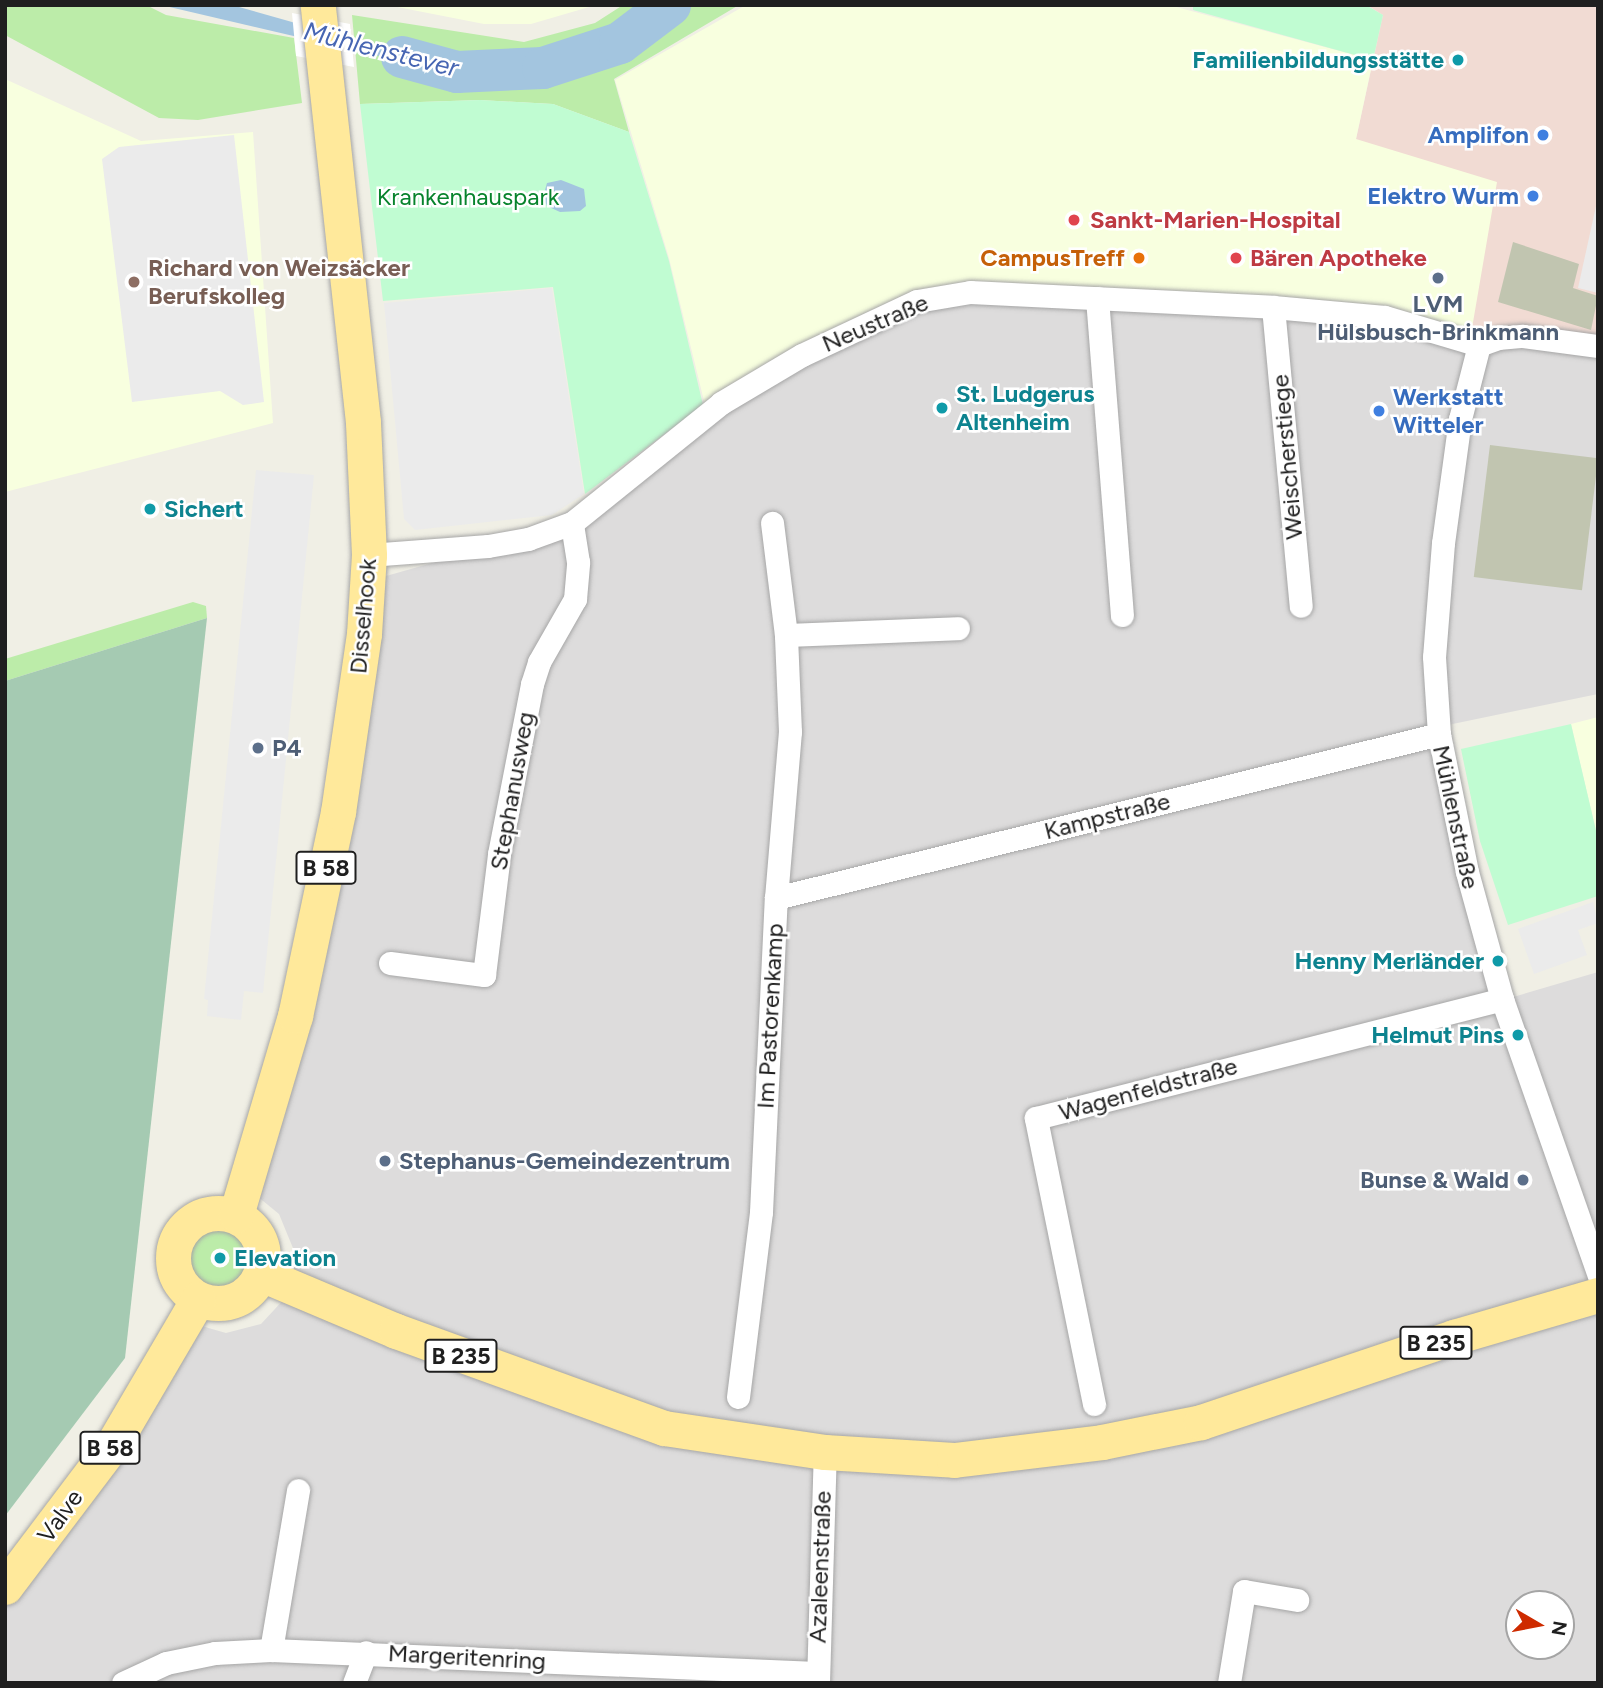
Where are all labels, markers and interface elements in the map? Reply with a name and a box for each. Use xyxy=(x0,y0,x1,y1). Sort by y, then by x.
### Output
water label: Mühlenstever xyxy=(300,16,462,84)
place label: Familienbildungsstätte xyxy=(1192,46,1444,74)
marker: Familienbildungsstätte xyxy=(1450,52,1466,68)
place label: Amplifon xyxy=(1428,121,1529,149)
marker: Amplifon xyxy=(1535,127,1551,143)
place label: Elektro Wurm xyxy=(1367,182,1519,210)
park label: Krankenhauspark xyxy=(377,183,559,211)
marker: Elektro Wurm xyxy=(1525,188,1541,204)
place label: Sankt-Marien-Hospital xyxy=(1090,206,1341,234)
marker: Sankt-Marien-Hospital xyxy=(1064,210,1084,230)
place label: CampusTreff xyxy=(980,244,1125,272)
place label: Bären Apotheke xyxy=(1250,244,1427,272)
marker: CampusTreff xyxy=(1131,250,1147,266)
marker: Bären Apotheke xyxy=(1228,250,1244,266)
place label: Richard von Weizsäcker Berufskolleg xyxy=(148,254,410,310)
marker: LVM Hülsbusch-Brinkmann xyxy=(1430,270,1446,286)
marker: Richard von Weizsäcker Berufskolleg xyxy=(126,274,142,290)
street label: Neustraße xyxy=(818,288,932,358)
place label: LVM Hülsbusch-Brinkmann xyxy=(1317,290,1559,346)
street label: Weischerstiege xyxy=(1265,373,1309,541)
place label: St. Ludgerus Altenheim xyxy=(956,380,1094,436)
place label: Werkstatt Witteler xyxy=(1393,383,1504,439)
marker: St. Ludgerus Altenheim xyxy=(934,400,950,416)
marker: Werkstatt Witteler xyxy=(1371,403,1387,419)
place label: Sichert xyxy=(164,495,244,523)
marker: Sichert xyxy=(142,501,158,517)
street label: Disselhook xyxy=(344,557,382,675)
street label: Stephanusweg xyxy=(484,710,540,872)
place label: P4 xyxy=(272,734,302,762)
marker: P4 xyxy=(250,740,266,756)
street label: Mühlenstraße xyxy=(1427,743,1485,891)
street label: Kampstraße xyxy=(1041,786,1173,846)
road number: B 58 xyxy=(294,848,358,888)
street label: Im Pastorenkamp xyxy=(751,923,789,1109)
place label: Henny Merländer xyxy=(1294,947,1484,975)
marker: Henny Merländer xyxy=(1490,953,1506,969)
place label: Helmut Pins xyxy=(1371,1021,1504,1049)
marker: Helmut Pins xyxy=(1510,1027,1526,1043)
street label: Wagenfeldstraße xyxy=(1056,1051,1240,1127)
place label: Stephanus-Gemeindezentrum xyxy=(399,1147,730,1175)
marker: Stephanus-Gemeindezentrum xyxy=(377,1153,393,1169)
place label: Bunse & Wald xyxy=(1360,1166,1509,1194)
marker: Bunse & Wald xyxy=(1515,1172,1531,1188)
place label: Elevation xyxy=(234,1244,336,1272)
marker: Elevation xyxy=(212,1250,228,1266)
road number: B 235 xyxy=(1399,1324,1473,1362)
road number: B 235 xyxy=(424,1336,498,1376)
road number: B 58 xyxy=(78,1428,142,1468)
street label: Valve xyxy=(31,1484,89,1548)
street label: Azaleenstraße xyxy=(803,1490,837,1644)
north arrow xyxy=(1505,1590,1575,1660)
text: N xyxy=(1547,1619,1572,1638)
street label: Margeritenring xyxy=(387,1638,547,1676)

